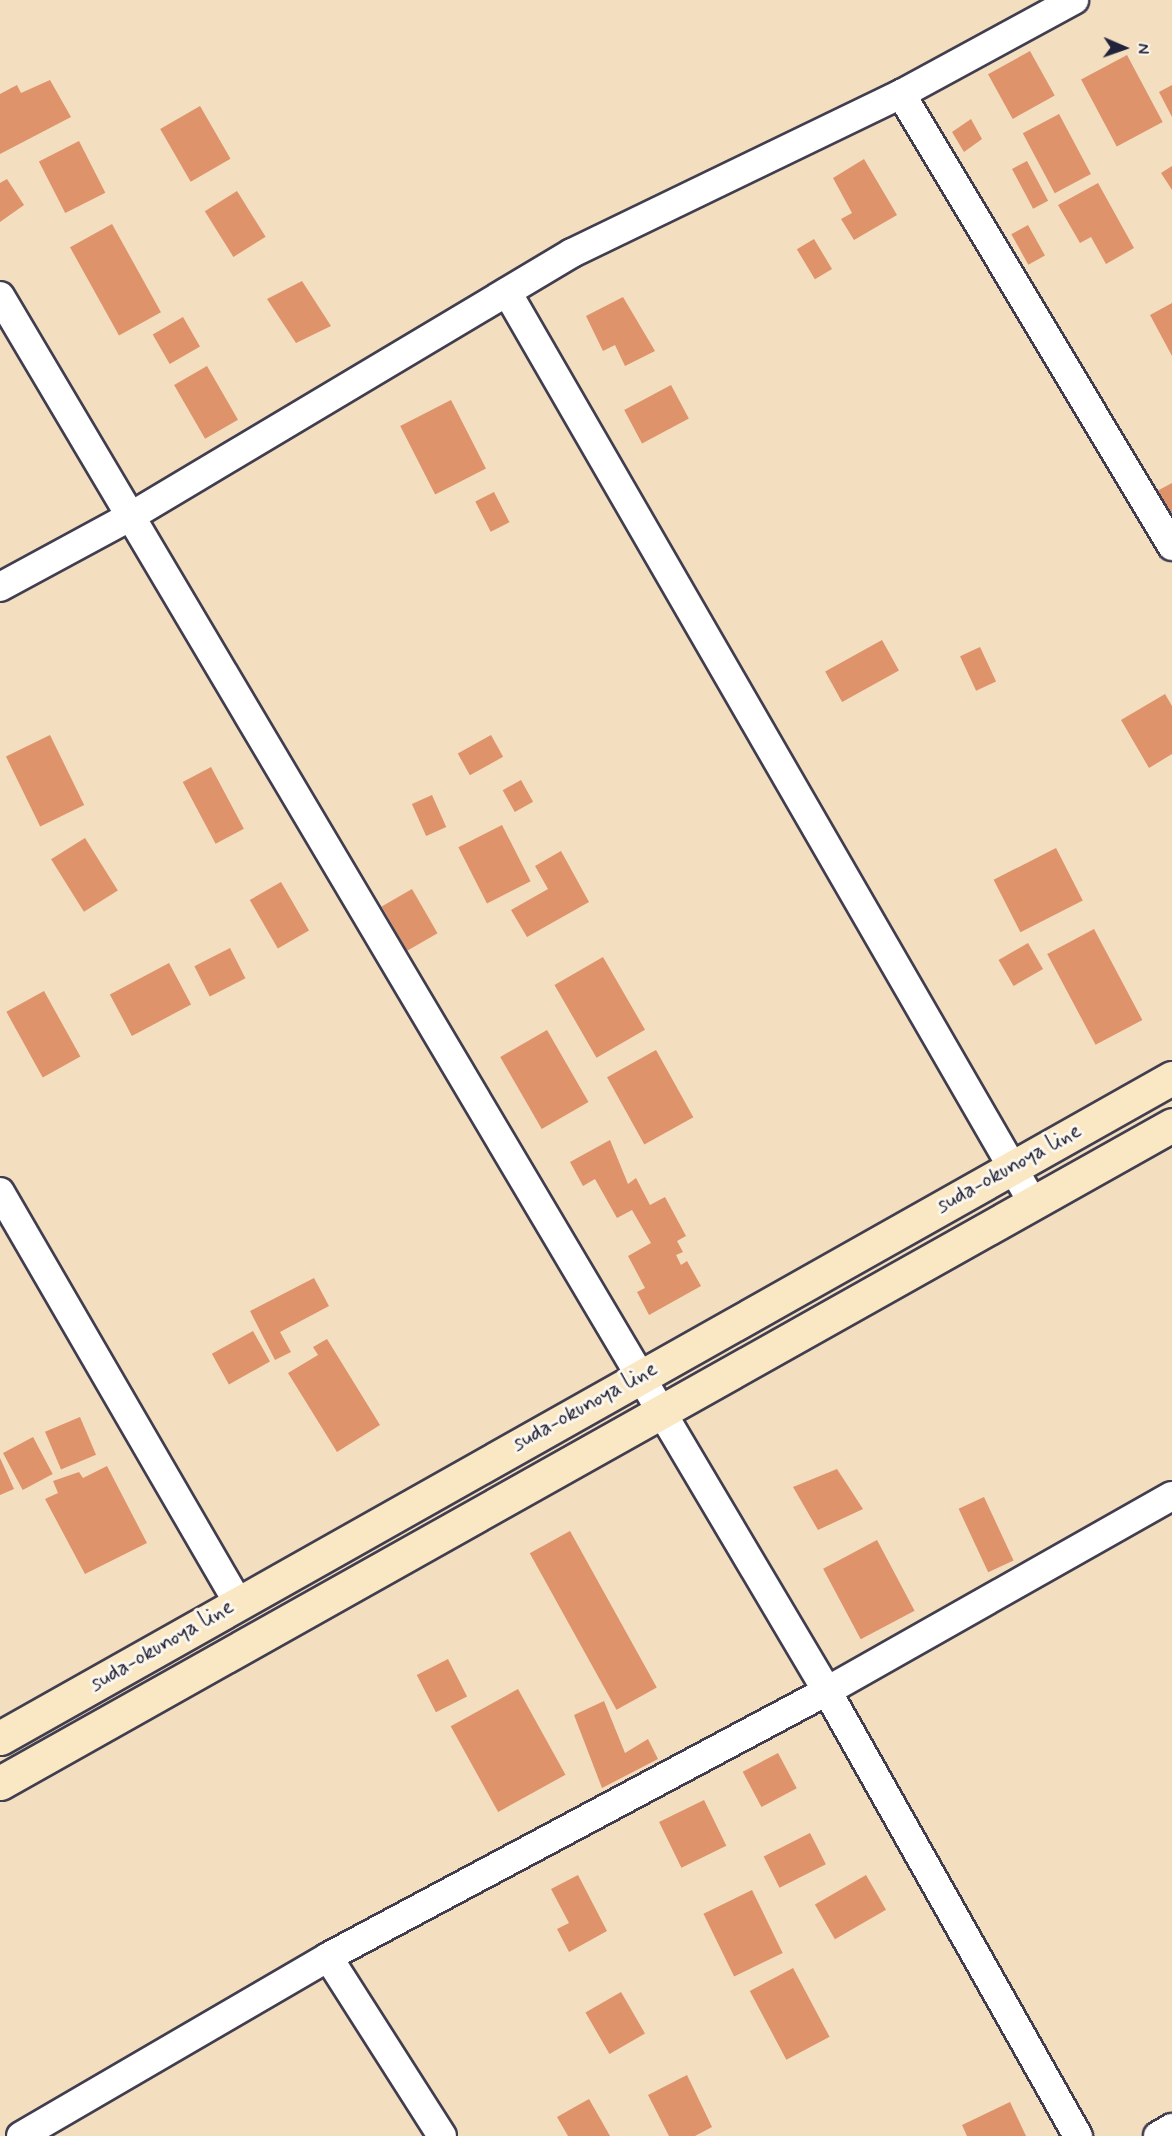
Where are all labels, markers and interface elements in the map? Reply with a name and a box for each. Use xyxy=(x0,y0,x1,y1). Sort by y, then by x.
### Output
north arrow xyxy=(1094,18,1154,78)
text: N xyxy=(1132,43,1153,54)
street label: suda-okunoya line xyxy=(932,1118,1086,1220)
street label: suda-okunoya line xyxy=(508,1356,662,1458)
street label: suda-okunoya line xyxy=(85,1594,239,1698)

